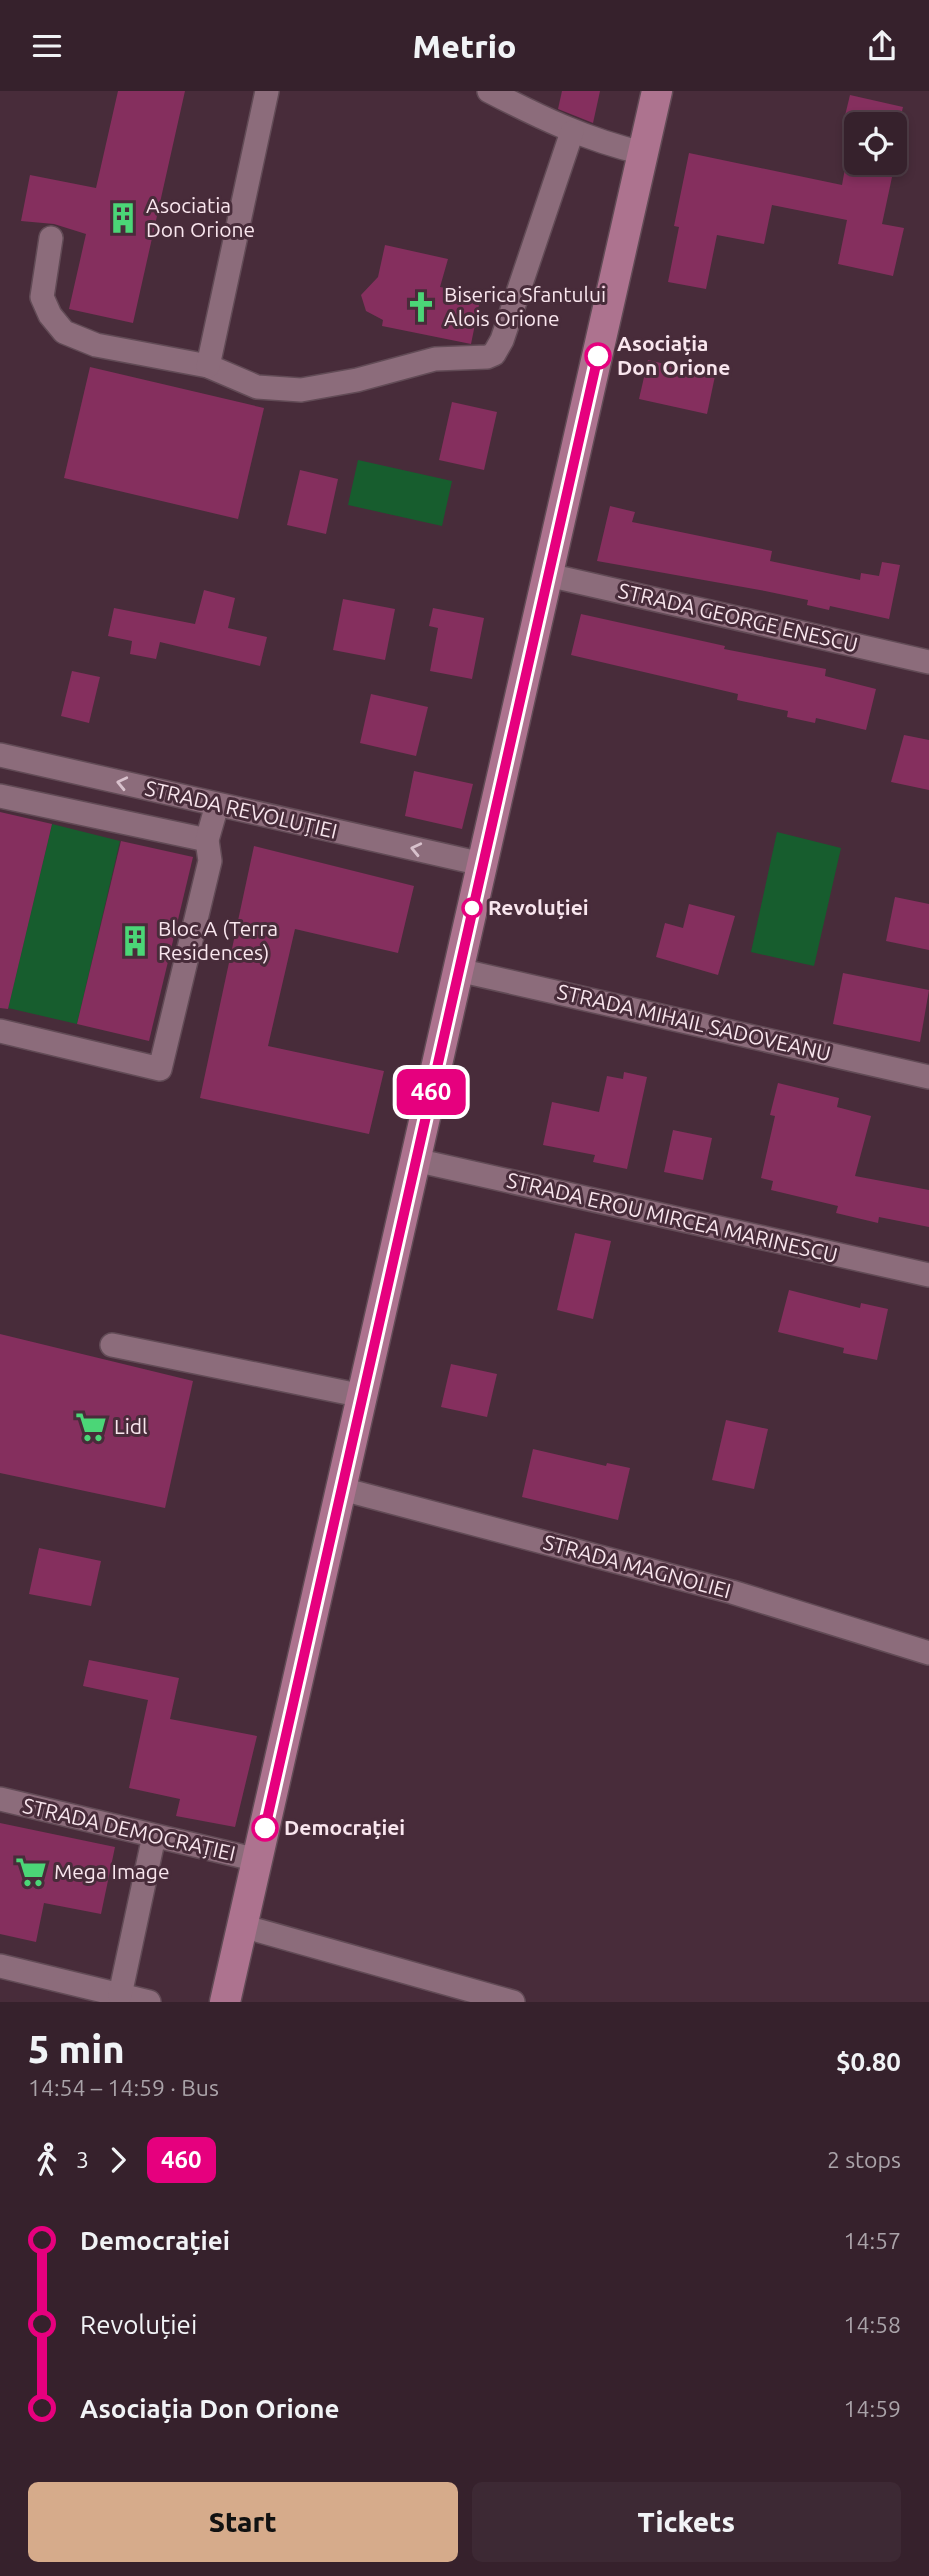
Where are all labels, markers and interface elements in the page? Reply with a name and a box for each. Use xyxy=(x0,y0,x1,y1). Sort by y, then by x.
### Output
icon: menu xyxy=(28,27,66,65)
icon: share xyxy=(863,27,901,65)
text: Metrio xyxy=(413,28,516,64)
map controls xyxy=(844,112,907,175)
button: locate xyxy=(844,112,907,175)
place label: Asociatia Don Orione xyxy=(146,193,255,241)
building icon: Asociatia Don Orione xyxy=(106,201,140,235)
place label: Biserica Sfantului Alois Orione xyxy=(444,282,606,330)
church icon: Biserica Sfantului Alois Orione xyxy=(404,290,438,324)
place label: Asociația Don Orione xyxy=(617,331,730,379)
marker: Asociația Don Orione xyxy=(585,343,611,369)
street label: STRADA GEORGE ENESCU xyxy=(616,578,860,656)
street label: STRADA REVOLUȚIEI xyxy=(143,775,340,843)
one-way arrow xyxy=(116,777,128,792)
one-way arrow xyxy=(410,843,422,858)
place label: Revoluției xyxy=(488,895,589,919)
marker: Revoluției xyxy=(462,898,482,918)
place label: Bloc A (Terra Residences) xyxy=(158,916,278,964)
building icon: Bloc A (Terra Residences) xyxy=(118,924,152,958)
street label: STRADA MIHAIL SADOVEANU xyxy=(555,979,833,1065)
line badge: 460 xyxy=(391,1069,471,1115)
text: 460 xyxy=(411,1078,451,1105)
street label: STRADA EROU MIRCEA MARINESCU xyxy=(505,1167,840,1267)
supermarket icon: Lidl xyxy=(74,1410,108,1444)
place label: Lidl xyxy=(114,1414,148,1438)
street label: STRADA MAGNOLIEI xyxy=(541,1529,734,1603)
street label: STRADA DEMOCRAȚIEI xyxy=(21,1793,238,1865)
marker: Democrației xyxy=(252,1815,278,1841)
place label: Democrației xyxy=(284,1815,405,1839)
supermarket icon: Mega Image xyxy=(14,1855,48,1889)
place label: Mega Image xyxy=(54,1859,169,1883)
text: 5 min xyxy=(28,2028,125,2070)
text: $0.80 xyxy=(836,2047,901,2076)
text: 14:54 – 14:59 · Bus xyxy=(28,2075,219,2100)
icon: walk xyxy=(28,2141,66,2179)
icon: forward xyxy=(99,2141,137,2179)
text: 460 xyxy=(161,2146,202,2173)
text: 3 xyxy=(76,2147,89,2172)
text: 2 stops xyxy=(827,2147,901,2172)
text: Democrației xyxy=(80,2226,230,2255)
text: 14:57 xyxy=(843,2228,901,2253)
text: Revoluției xyxy=(80,2310,197,2339)
text: 14:58 xyxy=(843,2312,901,2337)
text: Asociația Don Orione xyxy=(80,2394,340,2423)
text: 14:59 xyxy=(843,2396,901,2421)
button: Start xyxy=(28,2482,458,2562)
button: Tickets xyxy=(472,2482,901,2562)

